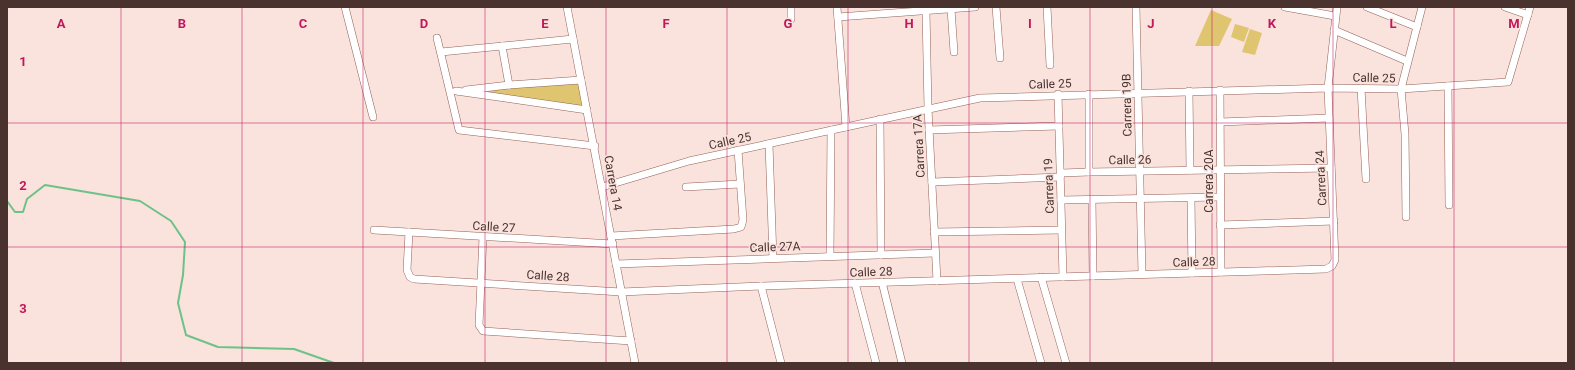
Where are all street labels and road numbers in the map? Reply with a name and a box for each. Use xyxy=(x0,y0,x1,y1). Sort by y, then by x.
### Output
street label: Calle 25 xyxy=(1352,71,1396,85)
street label: Carrera 19B xyxy=(1119,73,1135,137)
street label: Calle 25 xyxy=(1028,76,1072,92)
street label: Carrera 17A xyxy=(910,114,928,178)
street label: Calle 25 xyxy=(708,130,753,152)
street label: Carrera 20A xyxy=(1202,149,1216,213)
street label: Carrera 24 xyxy=(1313,150,1329,206)
street label: Calle 26 xyxy=(1108,153,1152,167)
street label: Carrera 14 xyxy=(601,154,625,212)
street label: Carrera 19 xyxy=(1041,158,1057,214)
street label: Calle 27 xyxy=(472,219,516,235)
street label: Calle 27A xyxy=(749,239,801,255)
street label: Calle 28 xyxy=(1172,254,1216,270)
street label: Calle 28 xyxy=(849,264,893,280)
street label: Calle 28 xyxy=(526,268,570,285)

